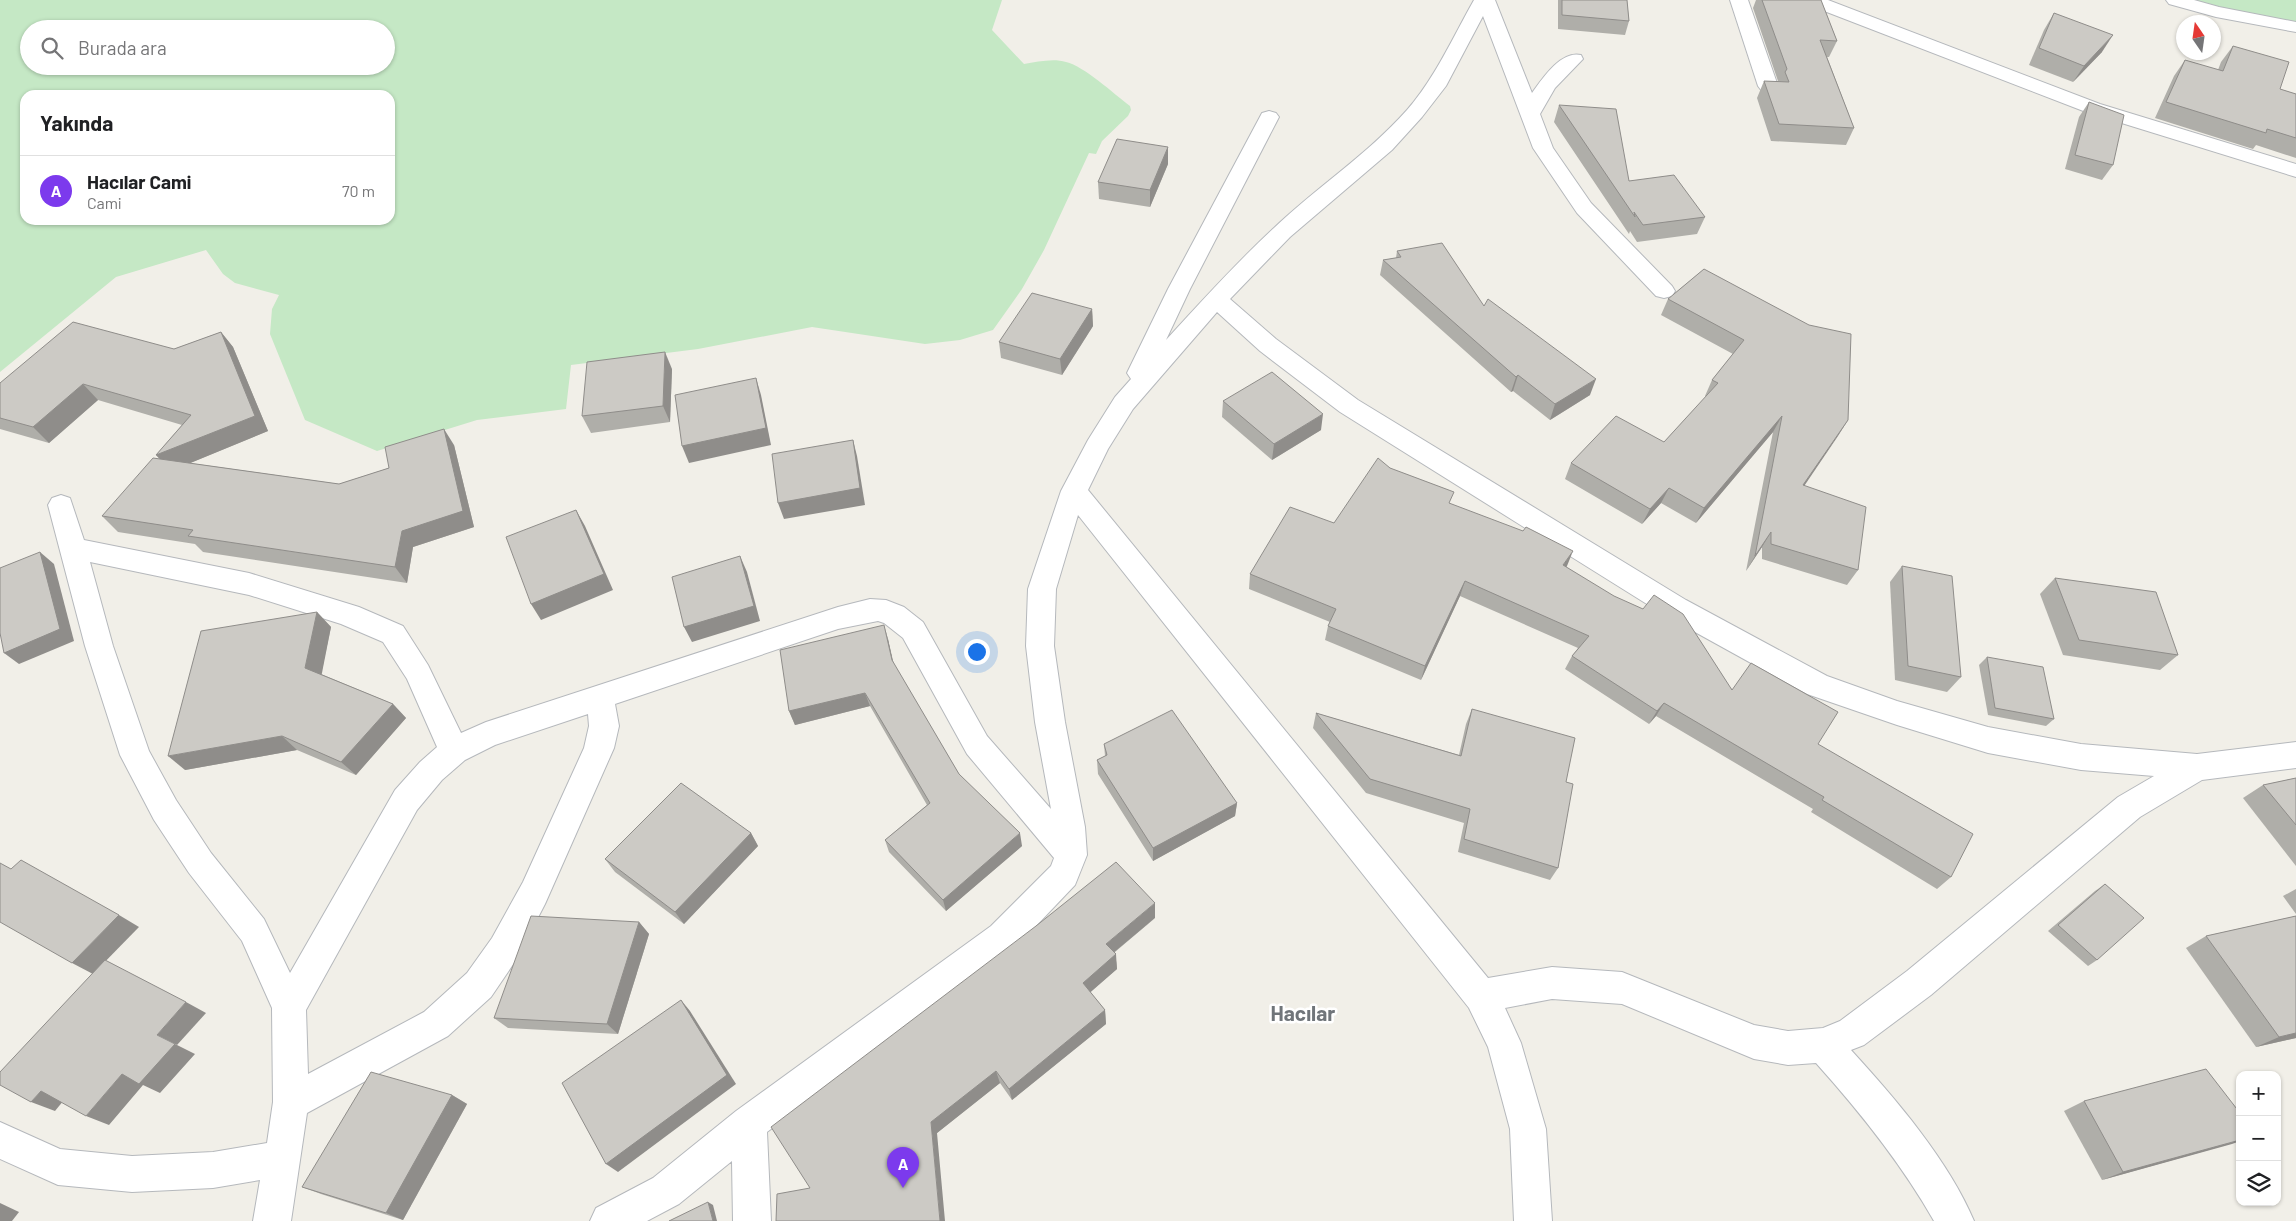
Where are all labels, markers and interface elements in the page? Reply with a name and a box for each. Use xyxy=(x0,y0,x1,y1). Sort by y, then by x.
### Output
north arrow xyxy=(2176,15,2221,60)
search box xyxy=(20,20,395,75)
icon: search xyxy=(38,34,66,62)
text: Burada ara xyxy=(78,36,167,59)
text: Yakında xyxy=(40,110,113,135)
text: Hacılar Cami xyxy=(87,170,191,193)
text: A xyxy=(51,181,61,200)
text: 70 m xyxy=(342,181,375,200)
text: Cami xyxy=(87,193,121,212)
your location xyxy=(964,639,990,665)
district label: Hacılar xyxy=(1271,1000,1335,1025)
map controls xyxy=(2236,1071,2281,1206)
button: + xyxy=(2236,1071,2281,1116)
button: − xyxy=(2236,1116,2281,1161)
pin: A xyxy=(887,1147,919,1188)
button: layers xyxy=(2236,1161,2281,1206)

